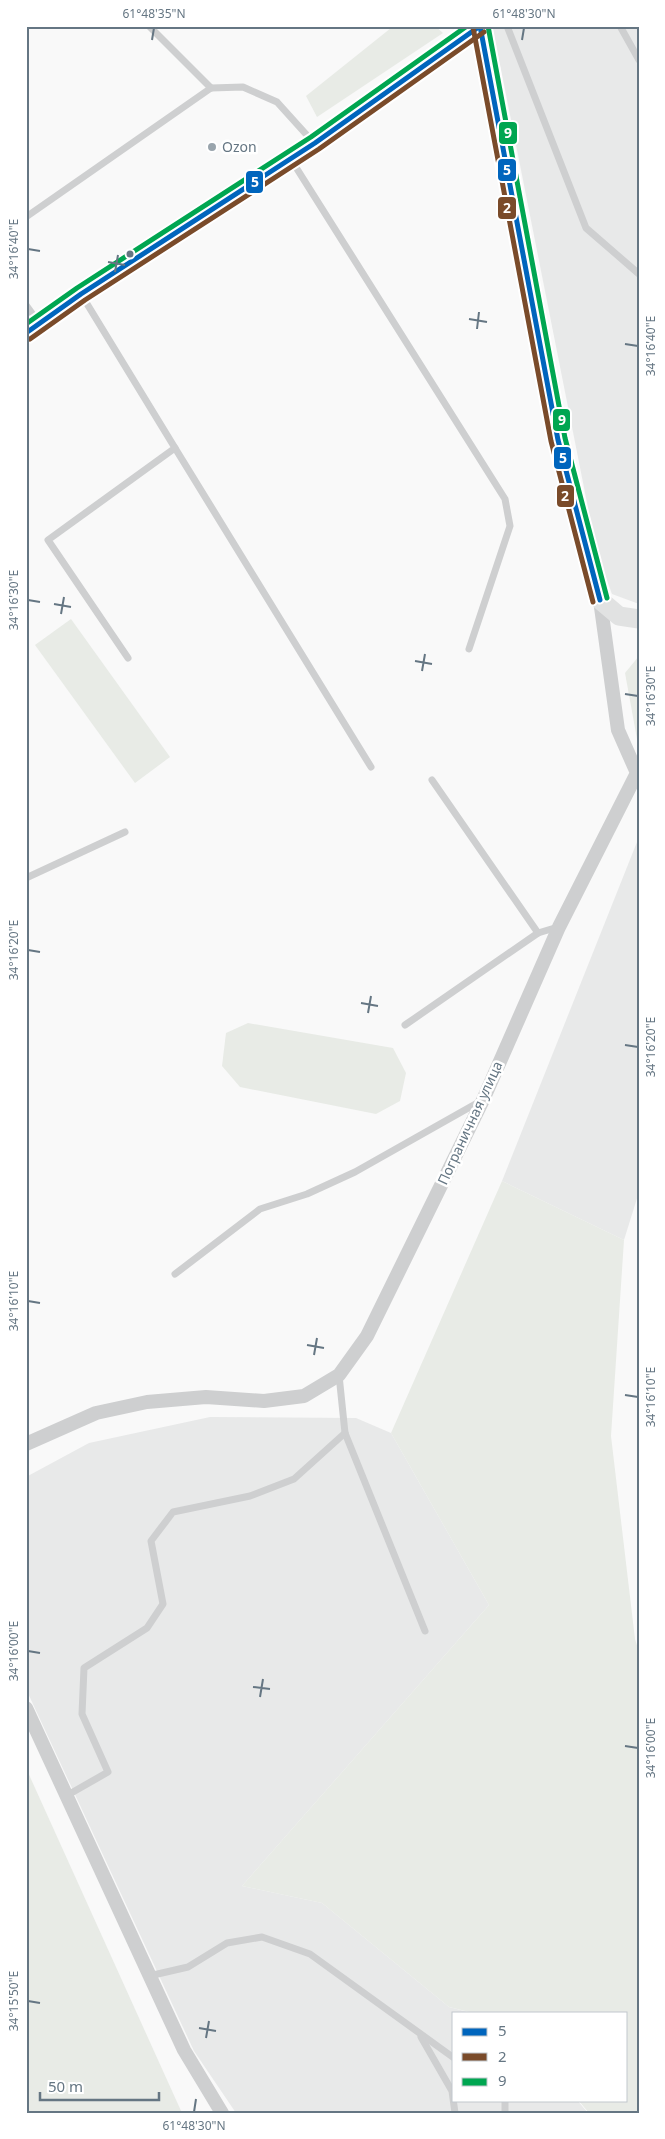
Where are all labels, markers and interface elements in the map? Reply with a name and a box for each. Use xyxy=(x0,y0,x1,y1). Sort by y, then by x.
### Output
text: 61°48'35"N xyxy=(122,5,186,22)
text: 61°48'30"N xyxy=(492,5,556,22)
line badge: 9 xyxy=(498,121,518,145)
text: 9 xyxy=(504,123,512,142)
place label: Ozon xyxy=(222,137,257,156)
marker: Ozon xyxy=(206,141,218,153)
line badge: 5 xyxy=(497,158,517,182)
text: 5 xyxy=(503,160,511,179)
line badge: 5 xyxy=(245,170,264,194)
text: 5 xyxy=(251,172,259,191)
line badge: 2 xyxy=(497,196,517,220)
text: 2 xyxy=(503,198,511,217)
text: 34°16'40"E xyxy=(5,219,22,279)
unlabelled marker xyxy=(125,249,135,259)
text: 34°16'40"E xyxy=(642,316,659,376)
line badge: 9 xyxy=(552,408,571,432)
text: 9 xyxy=(558,410,566,429)
line badge: 5 xyxy=(553,446,572,470)
text: 5 xyxy=(559,448,567,467)
line badge: 2 xyxy=(556,484,575,508)
text: 2 xyxy=(561,486,569,505)
text: 34°16'30"E xyxy=(5,570,22,630)
text: 34°16'30"E xyxy=(642,666,659,726)
text: 34°16'20"E xyxy=(5,920,22,980)
text: 34°16'20"E xyxy=(642,1017,659,1077)
street label: Пограничная улица xyxy=(433,1058,507,1188)
text: 34°16'10"E xyxy=(5,1271,22,1331)
text: 34°16'10"E xyxy=(642,1367,659,1427)
text: 34°16'00"E xyxy=(5,1621,22,1681)
text: 34°16'00"E xyxy=(642,1718,659,1778)
text: 34°15'50"E xyxy=(5,1971,22,2031)
legend xyxy=(452,2012,628,2102)
text: 5 xyxy=(498,2020,507,2040)
text: 2 xyxy=(498,2046,507,2066)
scale bar xyxy=(40,2069,159,2101)
text: 9 xyxy=(498,2070,507,2090)
text: 50 m xyxy=(48,2076,83,2096)
text: 61°48'30"N xyxy=(162,2117,226,2134)

